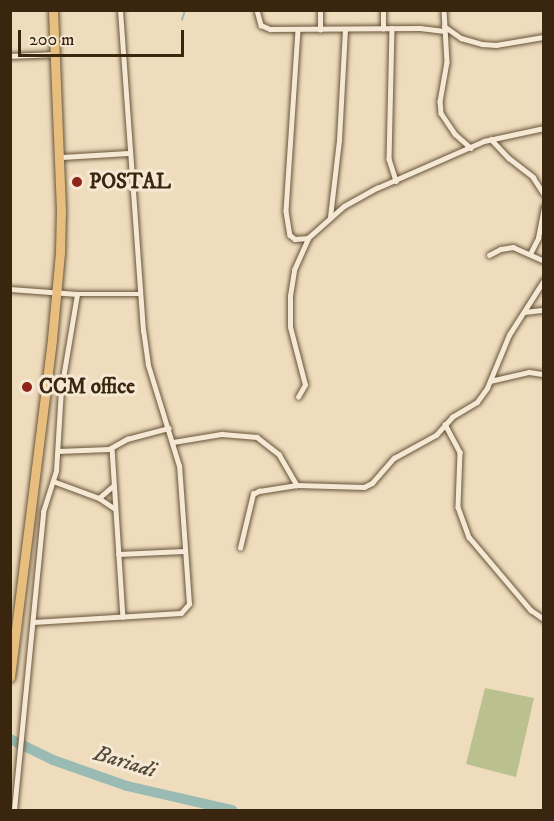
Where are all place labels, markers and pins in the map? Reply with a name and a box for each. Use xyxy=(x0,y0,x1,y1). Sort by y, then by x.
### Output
place label: POSTAL xyxy=(89,169,171,195)
marker: POSTAL xyxy=(70,175,84,189)
place label: CCM office xyxy=(39,374,135,400)
marker: CCM office xyxy=(20,380,34,394)

